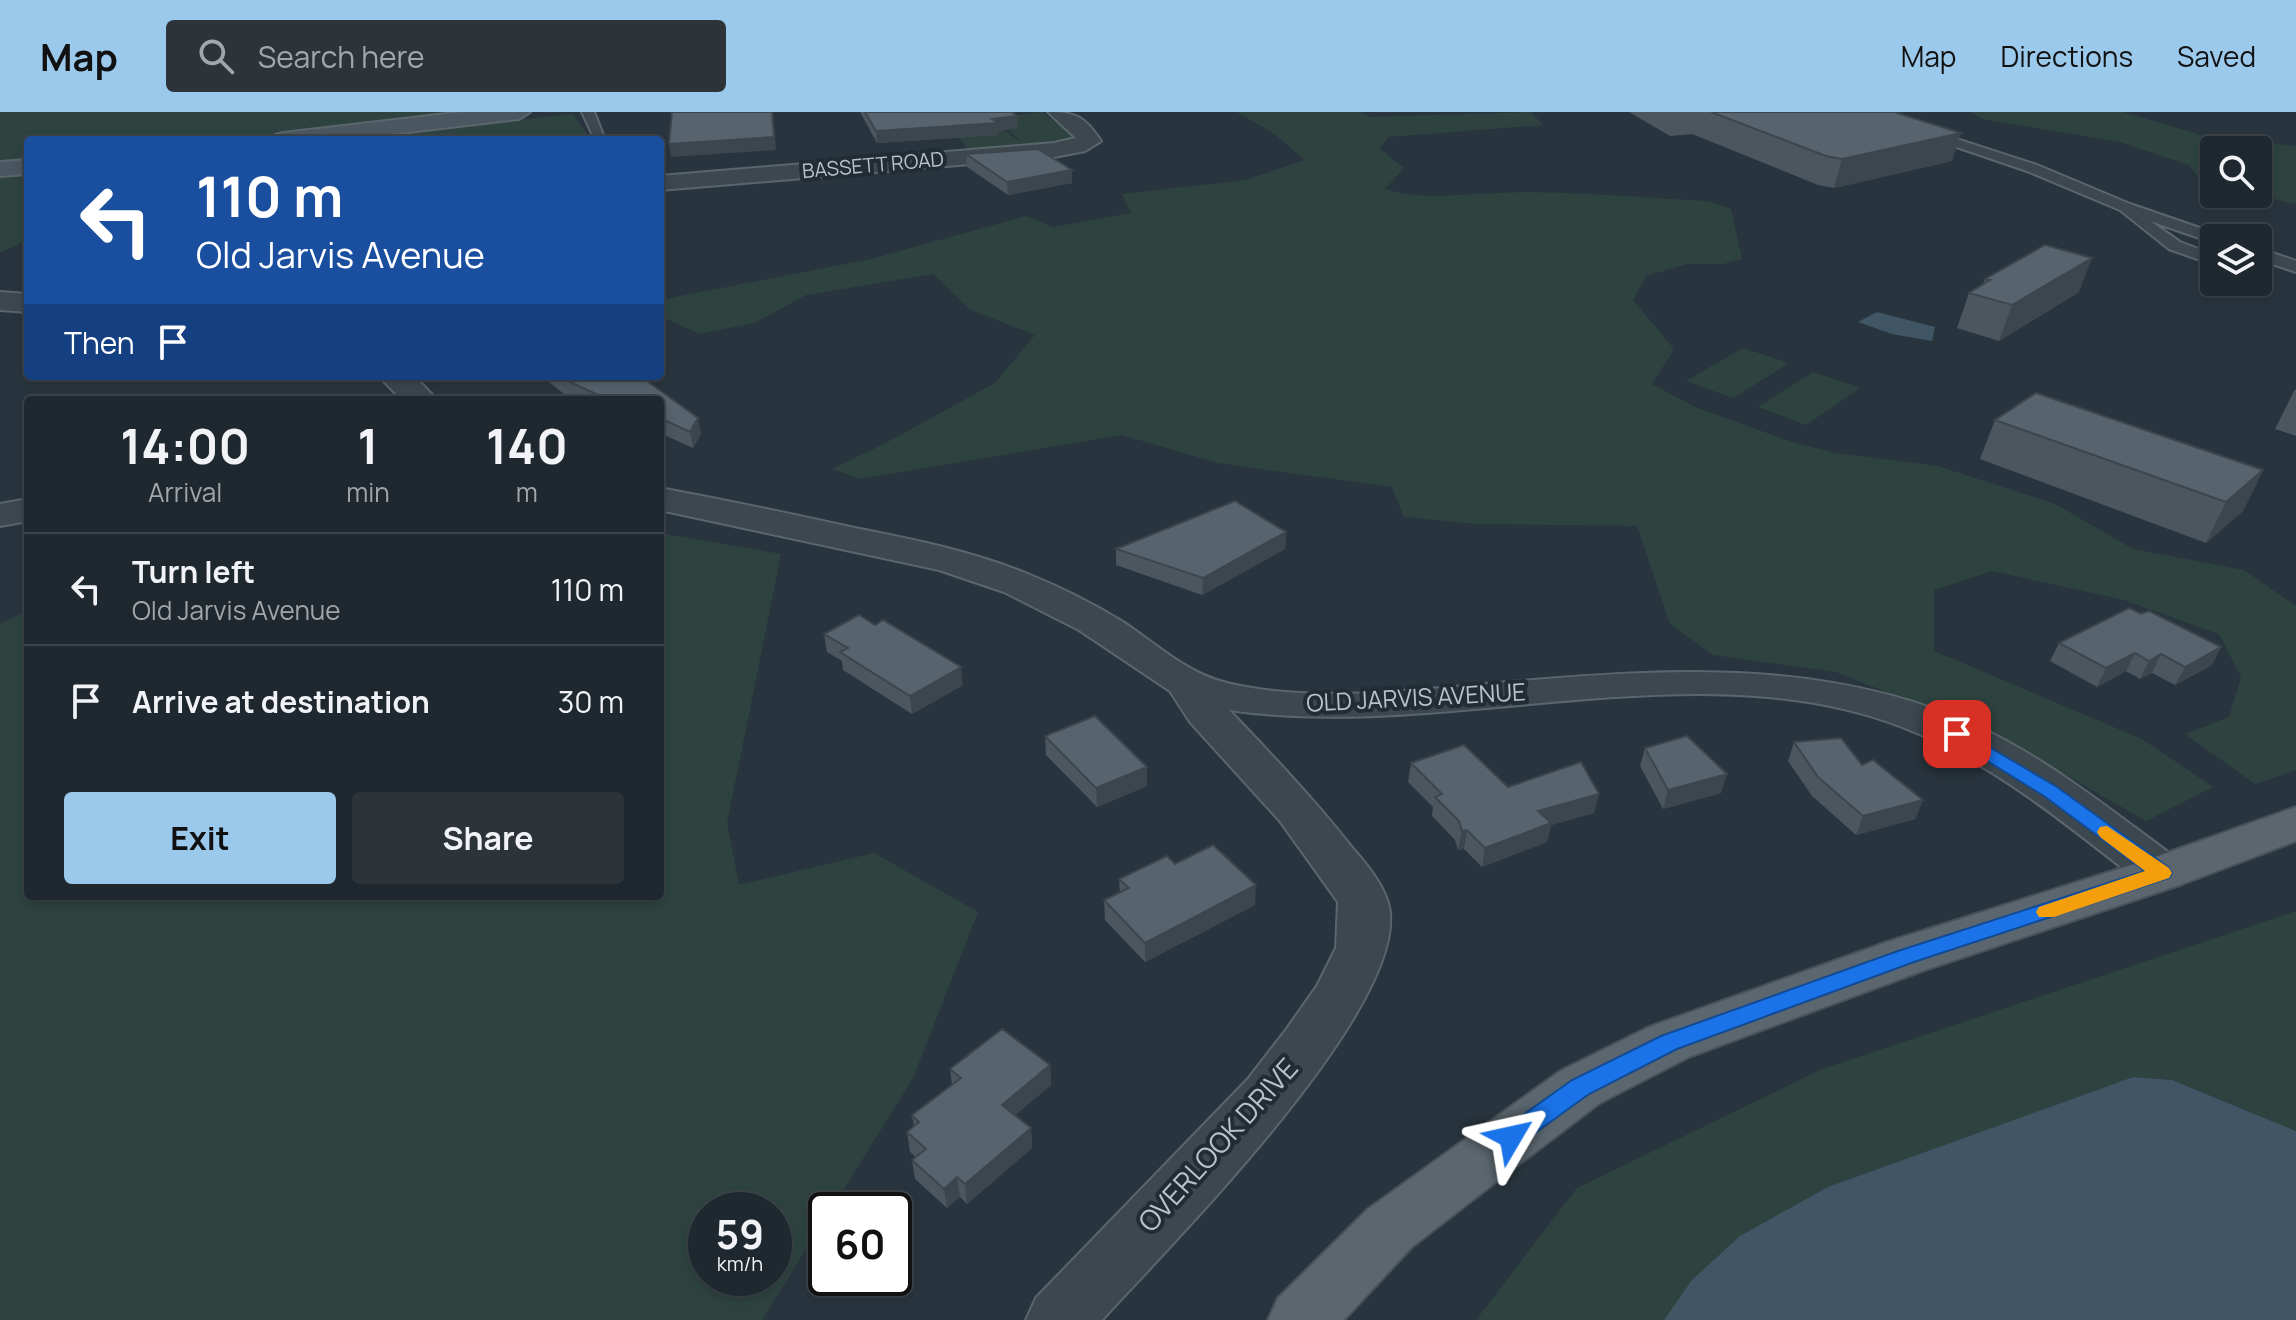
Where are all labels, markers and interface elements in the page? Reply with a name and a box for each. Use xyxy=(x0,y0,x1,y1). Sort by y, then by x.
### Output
search box xyxy=(166,20,726,92)
text: Map xyxy=(40,30,118,82)
icon: search xyxy=(194,34,238,78)
text: Search here xyxy=(258,36,425,77)
text: Map xyxy=(1901,37,1956,75)
text: Directions xyxy=(2000,37,2133,75)
text: Saved xyxy=(2177,37,2256,75)
map controls xyxy=(2200,136,2272,296)
button: search xyxy=(2200,136,2272,208)
street label: BASSETT ROAD xyxy=(801,145,945,184)
text: 110 m xyxy=(196,157,343,234)
icon: left xyxy=(64,168,168,272)
button: layers xyxy=(2200,224,2272,296)
text: Old Jarvis Avenue xyxy=(196,230,485,279)
icon: arrive xyxy=(151,320,195,364)
text: Then xyxy=(64,322,135,363)
text: 14:00 xyxy=(120,413,250,478)
text: 1 xyxy=(357,413,379,478)
text: 140 xyxy=(486,413,568,478)
text: Arrival xyxy=(148,474,222,510)
text: min xyxy=(346,474,390,510)
text: m xyxy=(516,474,538,510)
text: Turn left xyxy=(132,551,255,592)
icon: left xyxy=(64,567,108,611)
text: 110 m xyxy=(551,569,624,610)
text: Old Jarvis Avenue xyxy=(132,592,341,628)
street label: OLD JARVIS AVENUE xyxy=(1305,674,1527,719)
icon: arrive xyxy=(64,679,108,723)
text: Arrive at destination xyxy=(132,681,430,722)
text: 30 m xyxy=(558,681,624,722)
pin xyxy=(1923,700,1991,768)
icon: arrive xyxy=(1935,712,1979,756)
button: Exit xyxy=(64,792,336,884)
button: Share xyxy=(352,792,624,884)
street label: OVERLOOK DRIVE xyxy=(1129,1049,1306,1239)
position arrow xyxy=(1469,1095,1553,1179)
speed limit sign: 60 xyxy=(808,1192,912,1296)
text: 59 xyxy=(716,1206,764,1261)
text: km/h xyxy=(717,1250,763,1277)

